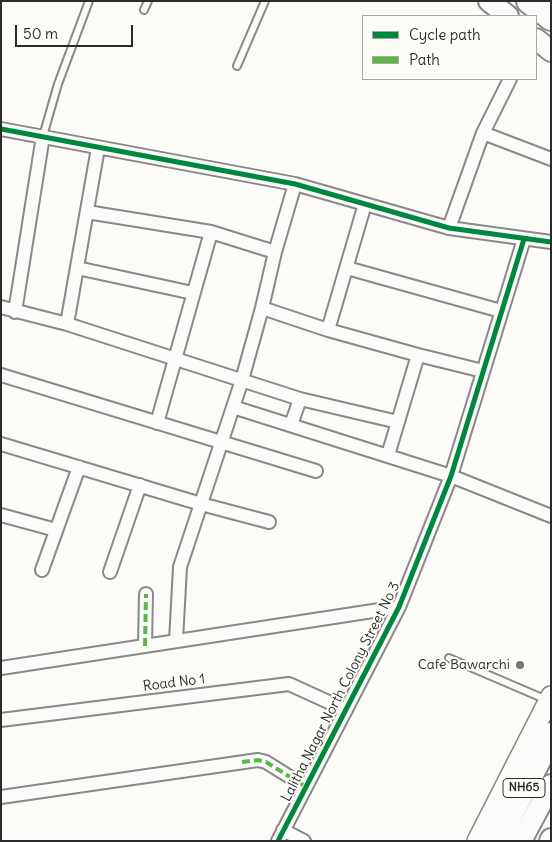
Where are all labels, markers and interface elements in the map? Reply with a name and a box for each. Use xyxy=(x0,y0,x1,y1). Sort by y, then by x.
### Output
scale bar xyxy=(18,15,135,47)
legend xyxy=(362,15,537,80)
text: 50 m xyxy=(23,24,58,43)
text: Cycle path xyxy=(409,25,481,44)
text: Path xyxy=(409,50,440,69)
street label: Lalitha Nagar North Colony Street No 3 xyxy=(278,579,404,805)
place label: Cafe Bawarchi xyxy=(418,657,510,673)
marker: Cafe Bawarchi xyxy=(514,659,526,671)
street label: Road No 1 xyxy=(142,671,206,695)
road number: NH65 xyxy=(503,778,545,798)

